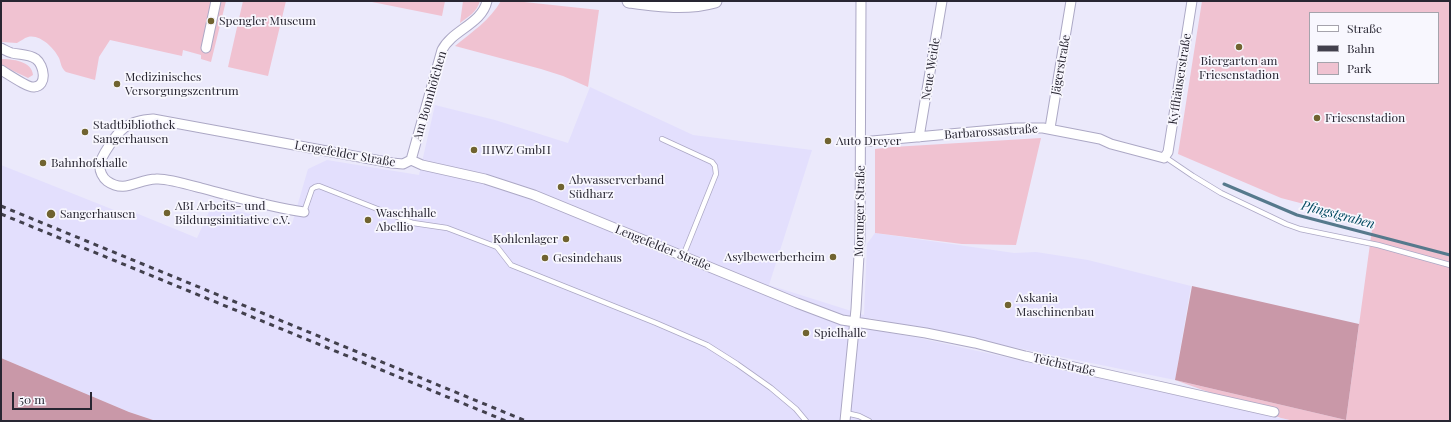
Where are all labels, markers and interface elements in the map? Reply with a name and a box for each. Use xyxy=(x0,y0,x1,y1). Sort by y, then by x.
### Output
legend xyxy=(1309,12,1439,84)
place label: Spengler Museum xyxy=(219,14,316,28)
marker: Spengler Museum xyxy=(206,16,216,26)
text: Straße xyxy=(1347,20,1382,36)
street label: Kyffhäuserstraße xyxy=(1166,32,1194,126)
street label: Jägerstraße xyxy=(1049,34,1073,96)
street label: Neue Weide xyxy=(919,37,943,101)
text: Bahn xyxy=(1347,40,1375,56)
marker: Biergarten am Friesenstadion xyxy=(1234,42,1244,52)
street label: Am Bonnhöfchen xyxy=(410,49,450,143)
place label: Biergarten am Friesenstadion xyxy=(1199,54,1279,82)
text: Park xyxy=(1347,60,1372,76)
place label: Medizinisches Versorgungszentrum xyxy=(125,70,239,98)
marker: Medizinisches Versorgungszentrum xyxy=(112,79,122,89)
place label: Friesenstadion xyxy=(1325,111,1405,125)
marker: Friesenstadion xyxy=(1312,113,1322,123)
place label: Stadtbibliothek Sangerhausen xyxy=(93,118,175,146)
street label: Barbarossastraße xyxy=(944,122,1038,142)
marker: Stadtbibliothek Sangerhausen xyxy=(80,127,90,137)
place label: Auto Dreyer xyxy=(836,134,901,148)
marker: Auto Dreyer xyxy=(823,136,833,146)
street label: Lengefelder Straße xyxy=(293,138,397,170)
place label: IHWZ GmbH xyxy=(482,143,551,157)
marker: IHWZ GmbH xyxy=(469,145,479,155)
place label: Bahnhofshalle xyxy=(51,156,127,170)
marker: Bahnhofshalle xyxy=(38,158,48,168)
street label: Morunger Straße xyxy=(852,165,868,257)
place label: Abwasserverband Südharz xyxy=(569,173,664,201)
marker: Abwasserverband Südharz xyxy=(556,182,566,192)
water label: Pfingstgraben xyxy=(1300,198,1376,232)
place label: ABI Arbeits- und Bildungsinitiative e.V. xyxy=(175,199,290,227)
place label: Waschhalle Abellio xyxy=(376,206,436,234)
place label: Sangerhausen xyxy=(60,207,135,221)
marker: Sangerhausen xyxy=(45,208,57,220)
marker: ABI Arbeits- und Bildungsinitiative e.V. xyxy=(162,208,172,218)
marker: Waschhalle Abellio xyxy=(363,215,373,225)
street label: Lengefelder Straße xyxy=(613,222,713,274)
place label: Kohlenlager xyxy=(493,232,558,246)
marker: Kohlenlager xyxy=(561,234,571,244)
place label: Asylbewerberheim xyxy=(725,250,825,264)
place label: Gesindehaus xyxy=(553,251,622,265)
marker: Asylbewerberheim xyxy=(828,252,838,262)
marker: Gesindehaus xyxy=(540,253,550,263)
place label: Askania Maschinenbau xyxy=(1016,291,1094,319)
marker: Askania Maschinenbau xyxy=(1003,300,1013,310)
place label: Spielhalle xyxy=(814,326,866,340)
marker: Spielhalle xyxy=(801,328,811,338)
street label: Teichstraße xyxy=(1031,351,1097,379)
scale bar xyxy=(14,384,94,410)
text: 50 m xyxy=(19,391,45,407)

